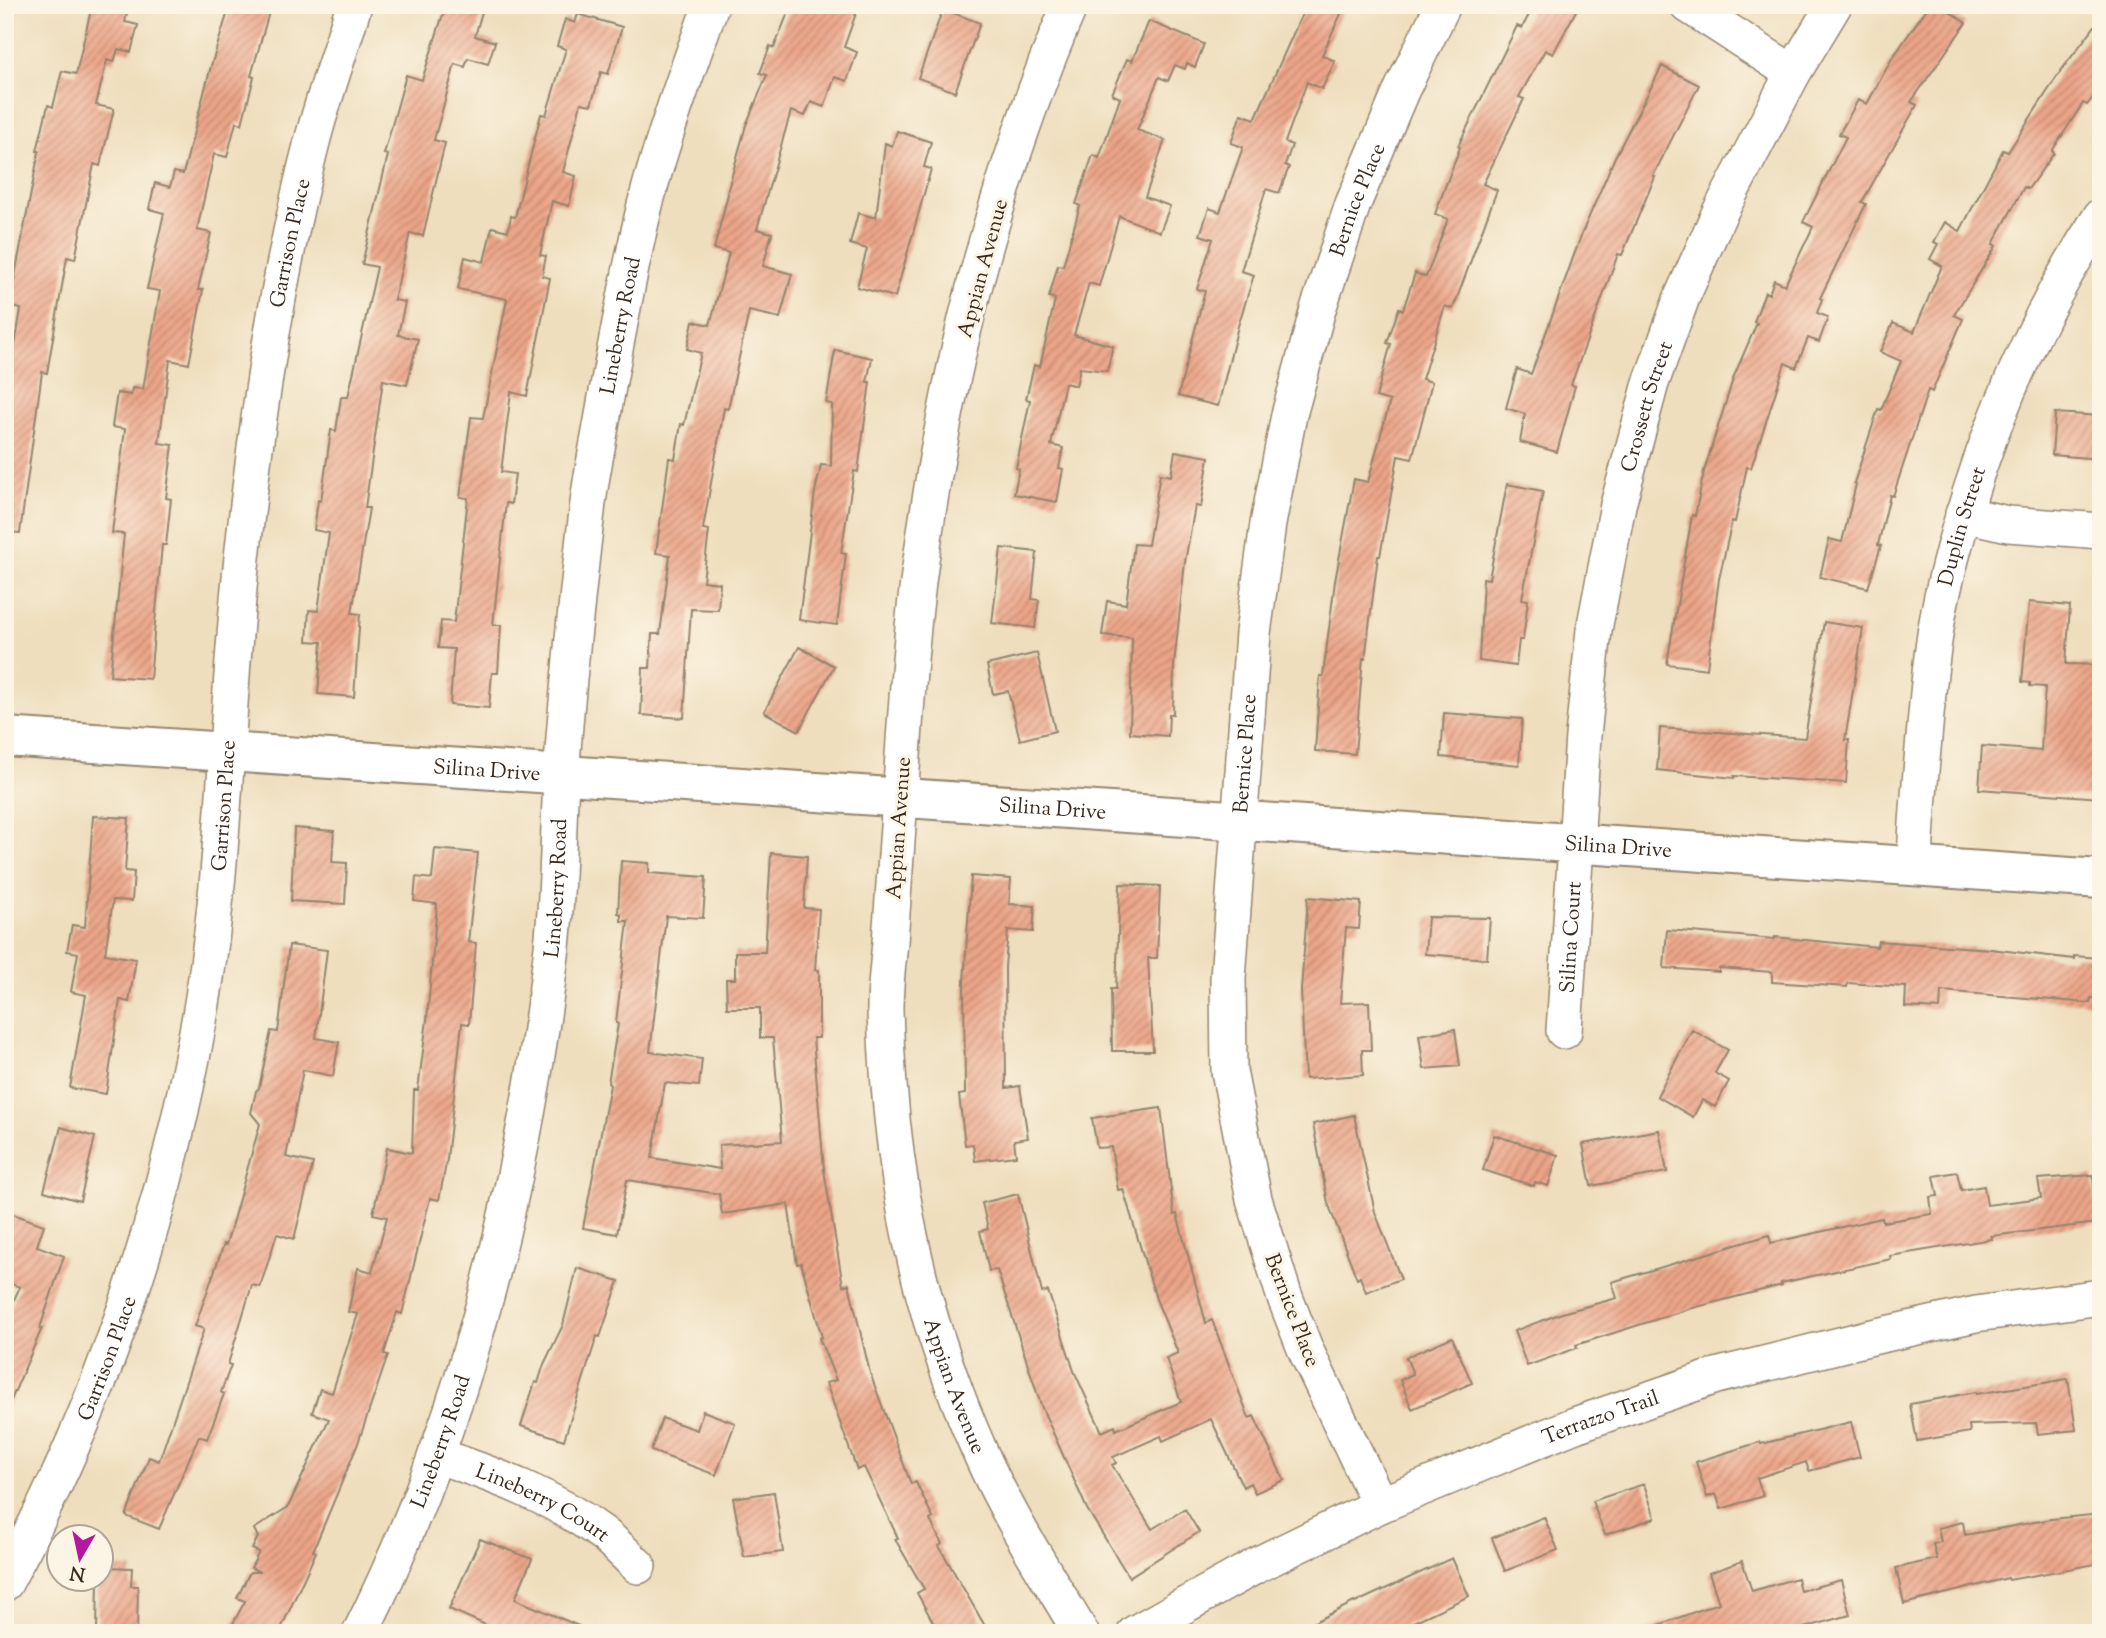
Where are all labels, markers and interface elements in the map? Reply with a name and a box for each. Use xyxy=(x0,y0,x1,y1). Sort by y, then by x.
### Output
street label: Bernice Place xyxy=(1324,139,1394,261)
street label: Garrison Place xyxy=(264,176,319,310)
street label: Appian Avenue xyxy=(951,196,1017,341)
street label: Lineberry Road xyxy=(594,254,650,397)
street label: Crossett Street xyxy=(1615,337,1682,476)
street label: Duplin Street xyxy=(1932,463,1995,590)
street label: Bernice Place xyxy=(1227,693,1266,814)
street label: Garrison Place xyxy=(205,739,245,873)
street label: Silina Drive xyxy=(432,753,541,790)
street label: Appian Avenue xyxy=(880,756,920,900)
street label: Silina Drive xyxy=(998,791,1107,829)
street label: Lineberry Road xyxy=(538,818,576,960)
street label: Silina Drive xyxy=(1564,830,1673,867)
street label: Silina Court xyxy=(1553,881,1591,994)
street label: Bernice Place xyxy=(1256,1250,1327,1372)
street label: Garrison Place xyxy=(71,1292,145,1426)
street label: Appian Avenue xyxy=(914,1315,992,1459)
street label: Lineberry Road xyxy=(404,1371,479,1513)
street label: Terrazzo Trail xyxy=(1538,1384,1664,1454)
street label: Lineberry Court xyxy=(471,1457,615,1550)
north arrow xyxy=(46,1522,116,1592)
text: N xyxy=(68,1558,87,1587)

